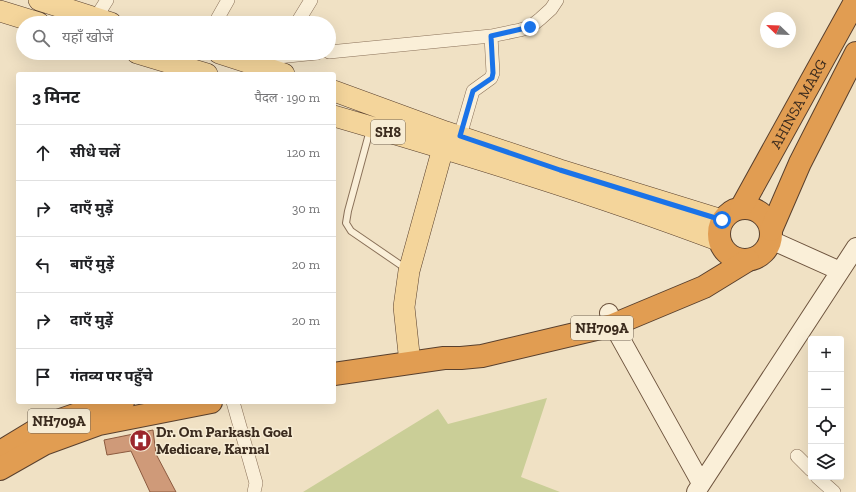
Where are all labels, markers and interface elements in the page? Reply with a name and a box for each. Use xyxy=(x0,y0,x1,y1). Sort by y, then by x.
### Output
north arrow xyxy=(760,12,796,48)
search box xyxy=(16,16,336,60)
route end xyxy=(521,18,539,36)
icon: search xyxy=(30,27,52,49)
text: यहाँ खोजें xyxy=(62,28,113,46)
street label: AHINSA MARG xyxy=(767,56,831,152)
text: 3 मिनट xyxy=(32,87,80,107)
text: पैदल · 190 m xyxy=(255,90,320,105)
road number: SH8 xyxy=(371,120,405,144)
icon: ahead xyxy=(32,142,54,164)
text: सीधे चलें xyxy=(70,143,120,161)
text: 120 m xyxy=(287,145,320,160)
icon: right xyxy=(32,198,54,220)
text: दाएँ मुड़ें xyxy=(70,199,113,217)
text: 30 m xyxy=(292,201,320,216)
route start xyxy=(713,211,731,229)
icon: left xyxy=(32,254,54,276)
text: बाएँ मुड़ें xyxy=(70,255,114,273)
text: 20 m xyxy=(292,257,320,272)
icon: right xyxy=(32,310,54,332)
text: दाएँ मुड़ें xyxy=(70,311,113,329)
text: 20 m xyxy=(292,313,320,328)
road number: NH709A xyxy=(571,316,633,340)
map controls xyxy=(808,336,844,480)
button: + xyxy=(808,336,844,372)
icon: arrive xyxy=(32,366,54,388)
text: गंतव्य पर पहुँचे xyxy=(70,367,153,385)
button: − xyxy=(808,372,844,408)
button: locate xyxy=(808,408,844,444)
road number: NH709A xyxy=(28,409,90,433)
place label: Dr. Om Parkash Goel Medicare, Karnal xyxy=(156,423,292,458)
hospital icon: Dr. Om Parkash Goel Medicare, Karnal xyxy=(128,428,154,454)
button: layers xyxy=(808,444,844,480)

